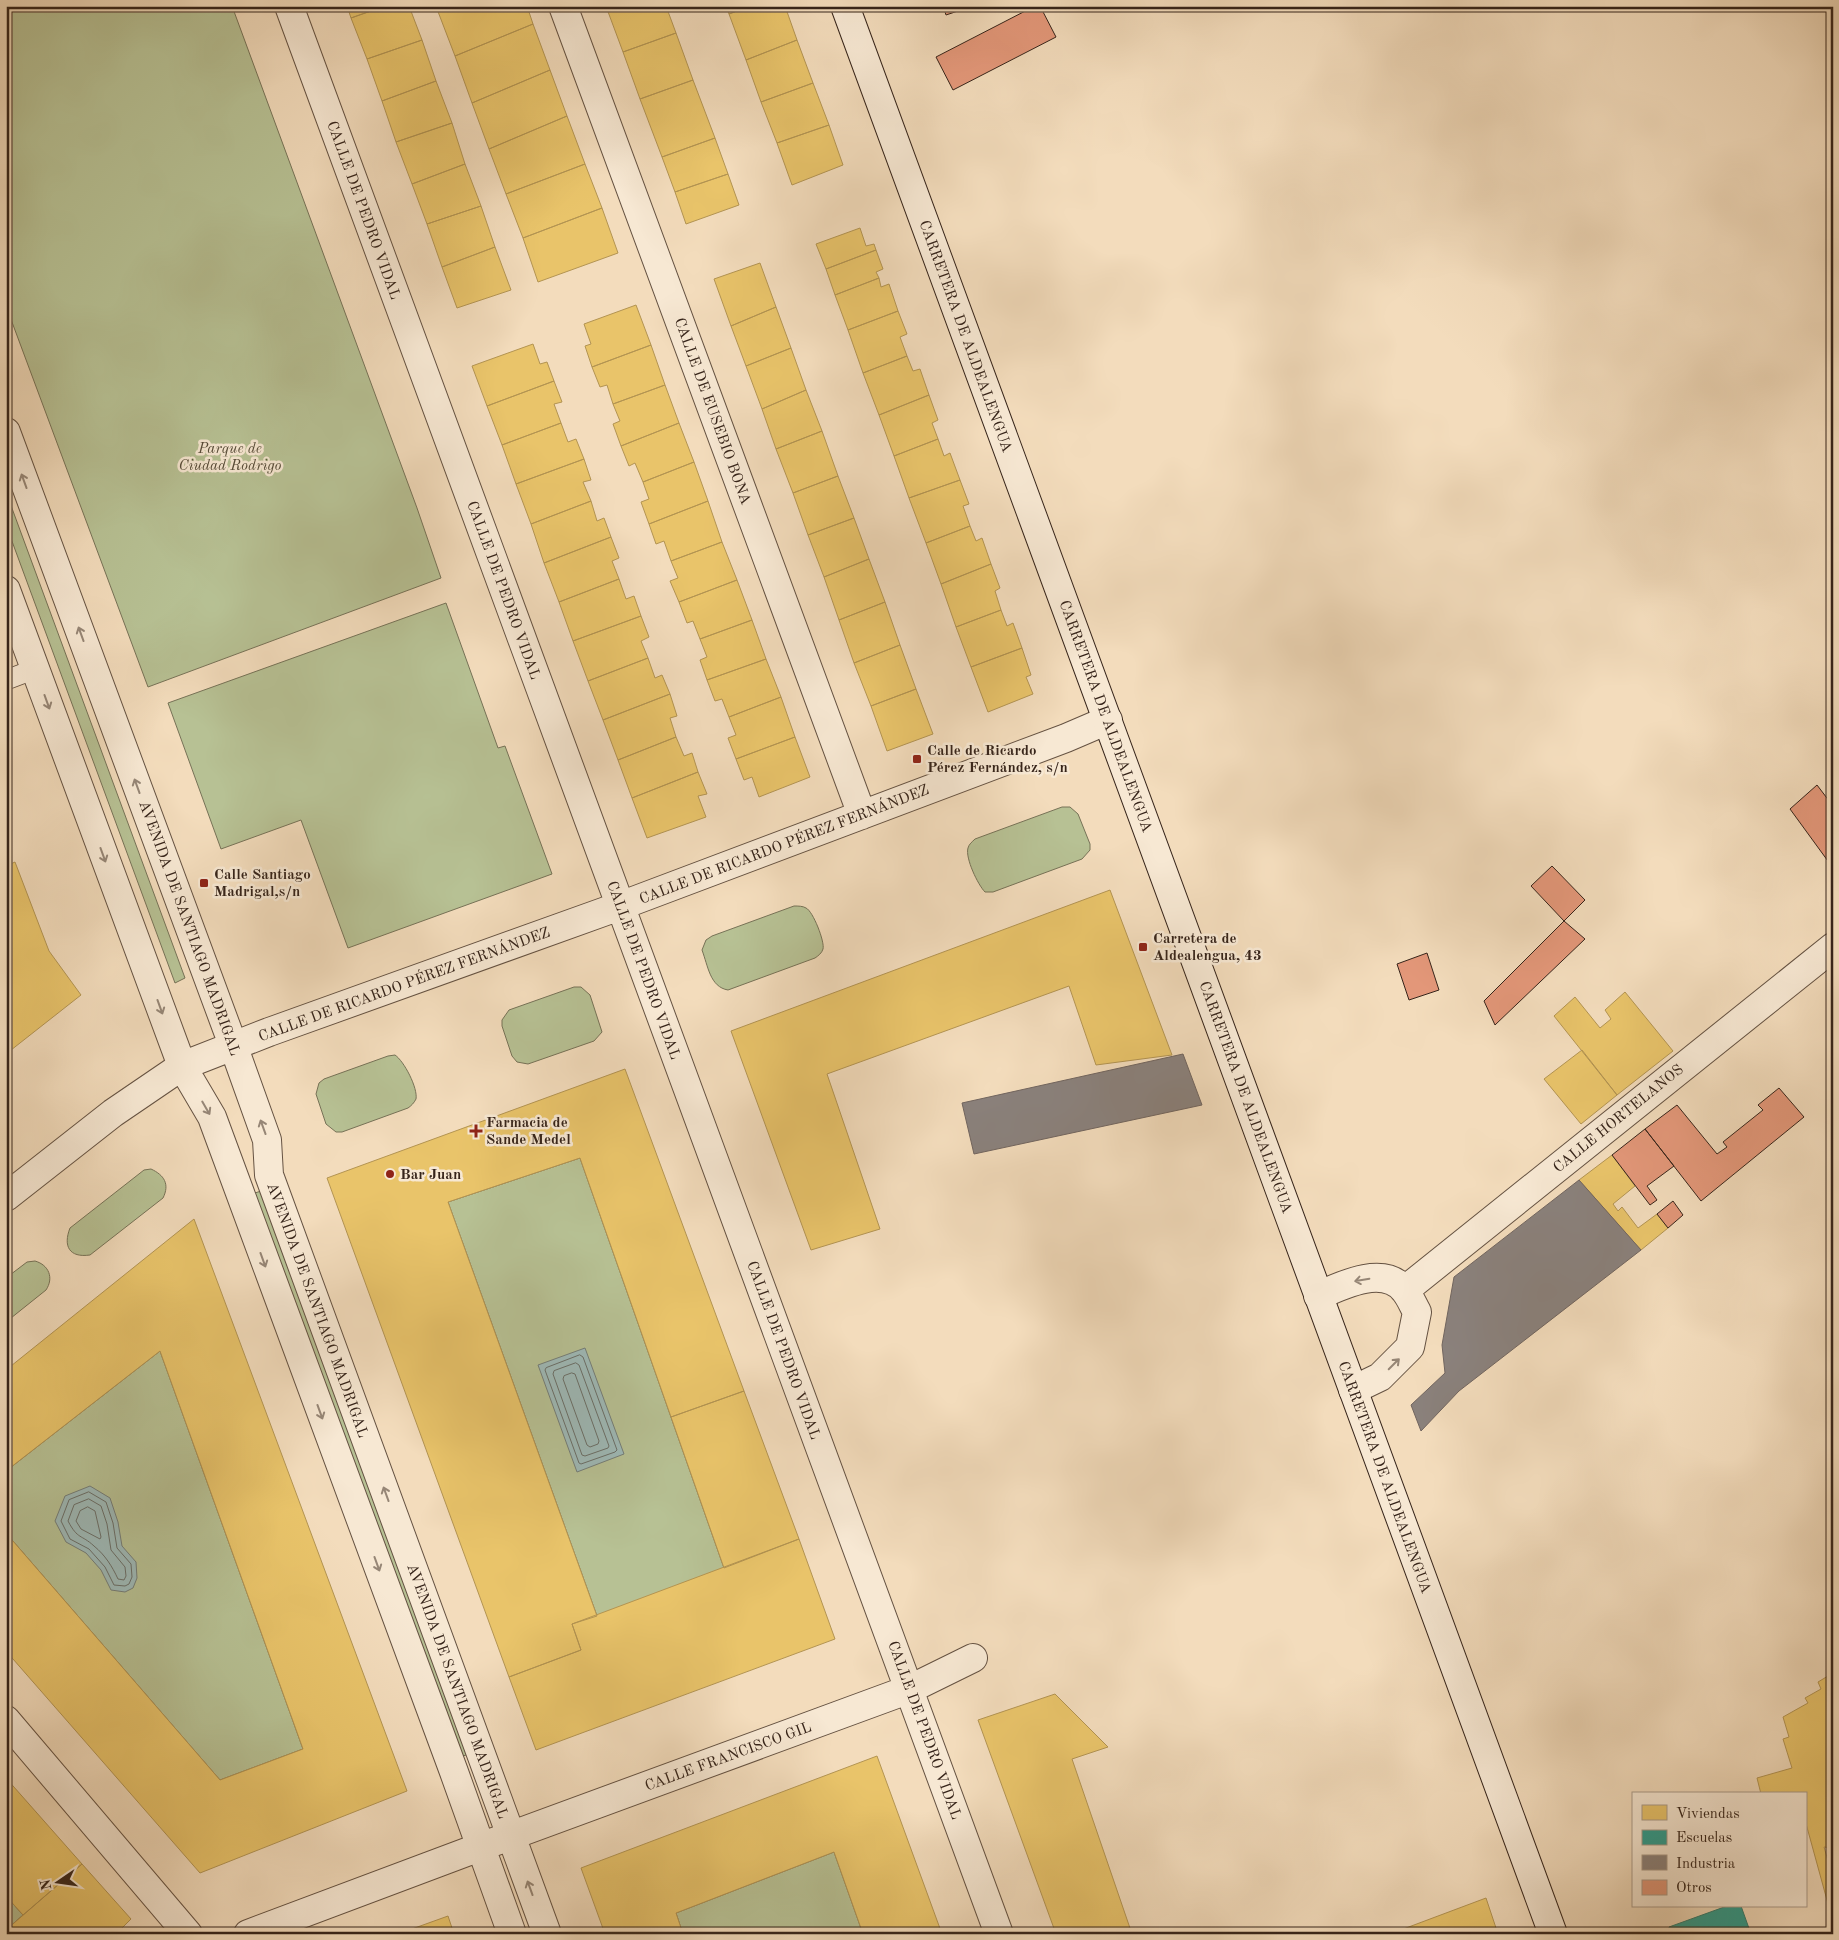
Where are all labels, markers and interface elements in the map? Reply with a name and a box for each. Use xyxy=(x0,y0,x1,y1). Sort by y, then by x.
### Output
street label: CALLE DE PEDRO VIDAL xyxy=(323,119,402,302)
street label: CARRETERA DE ALDEALENGUA xyxy=(916,218,1014,455)
street label: CALLE DE EUSEBIO BONA xyxy=(671,316,753,507)
park label: Parque de Ciudad Rodrigo xyxy=(178,442,282,474)
one-way arrow xyxy=(19,474,29,489)
street label: CALLE DE PEDRO VIDAL xyxy=(463,499,542,682)
street label: CARRETERA DE ALDEALENGUA xyxy=(1056,598,1154,835)
one-way arrow xyxy=(76,626,85,642)
one-way arrow xyxy=(43,694,52,709)
place label: Calle de Ricardo Pérez Fernández, s/n xyxy=(927,744,1068,776)
marker: Calle de Ricardo Pérez Fernández, s/n xyxy=(911,753,923,765)
one-way arrow xyxy=(132,779,141,794)
street label: CALLE DE RICARDO PÉREZ FERNÁNDEZ xyxy=(637,780,932,908)
street label: AVENIDA DE SANTIAGO MADRIGAL xyxy=(135,799,242,1058)
one-way arrow xyxy=(99,846,108,862)
place label: Calle Santiago Madrigal,s/n xyxy=(214,868,311,900)
marker: Calle Santiago Madrigal,s/n xyxy=(198,877,210,889)
street label: CALLE DE PEDRO VIDAL xyxy=(603,879,682,1062)
street label: CALLE DE RICARDO PÉREZ FERNÁNDEZ xyxy=(256,923,552,1045)
place label: Carretera de Aldealengua, 43 xyxy=(1153,932,1262,964)
marker: Carretera de Aldealengua, 43 xyxy=(1137,941,1149,953)
street label: CARRETERA DE ALDEALENGUA xyxy=(1196,979,1294,1216)
one-way arrow xyxy=(156,998,165,1014)
street label: CALLE HORTELANOS xyxy=(1551,1062,1687,1176)
one-way arrow xyxy=(202,1100,212,1114)
place label: Farmacia de Sande Medel xyxy=(486,1116,571,1148)
one-way arrow xyxy=(258,1120,267,1136)
marker: Farmacia de Sande Medel xyxy=(470,1125,482,1137)
marker: Bar Juan xyxy=(384,1168,396,1180)
place label: Bar Juan xyxy=(400,1168,461,1183)
street label: AVENIDA DE SANTIAGO MADRIGAL xyxy=(263,1181,370,1440)
one-way arrow xyxy=(259,1252,268,1267)
street label: CALLE DE PEDRO VIDAL xyxy=(743,1259,822,1442)
one-way arrow xyxy=(1354,1276,1370,1286)
one-way arrow xyxy=(1387,1358,1399,1370)
street label: CARRETERA DE ALDEALENGUA xyxy=(1335,1359,1433,1596)
one-way arrow xyxy=(316,1404,325,1419)
one-way arrow xyxy=(381,1487,390,1502)
one-way arrow xyxy=(373,1556,382,1572)
street label: AVENIDA DE SANTIAGO MADRIGAL xyxy=(403,1562,510,1821)
street label: CALLE DE PEDRO VIDAL xyxy=(884,1639,963,1822)
street label: CALLE FRANCISCO GIL xyxy=(643,1720,814,1795)
legend xyxy=(1632,1792,1806,1908)
text: Viviendas xyxy=(1676,1807,1740,1822)
text: Escuelas xyxy=(1676,1831,1732,1846)
text: Industria xyxy=(1676,1857,1736,1872)
north arrow xyxy=(32,1858,82,1908)
text: N xyxy=(38,1878,54,1891)
one-way arrow xyxy=(525,1881,534,1896)
text: Otros xyxy=(1676,1881,1712,1896)

